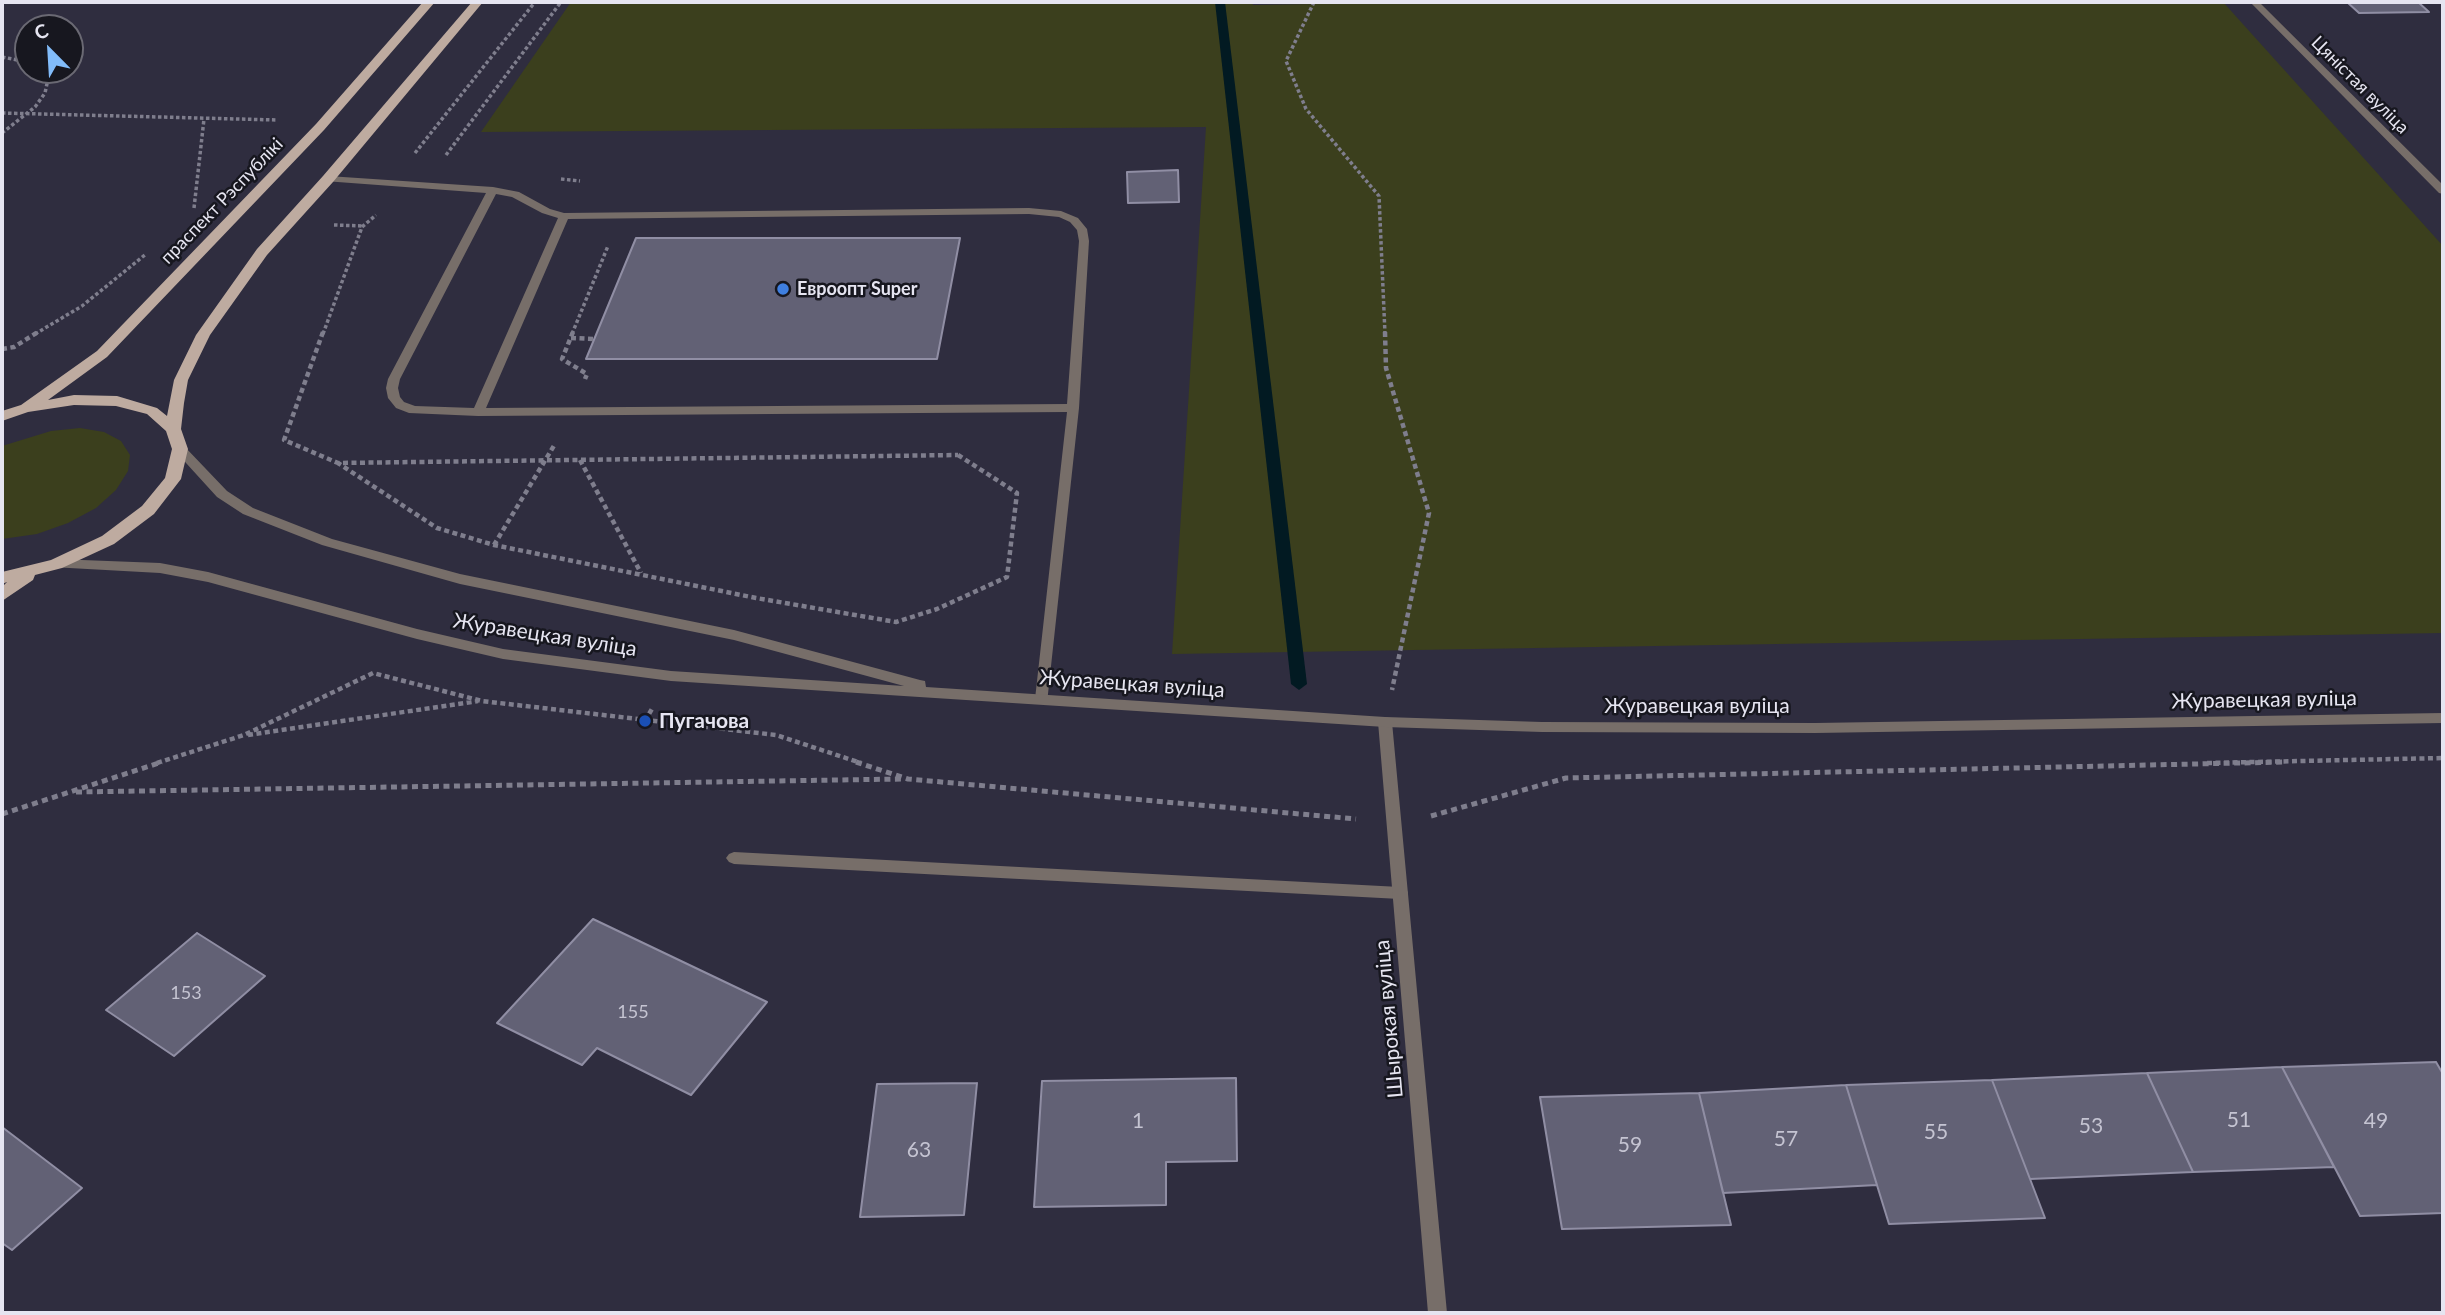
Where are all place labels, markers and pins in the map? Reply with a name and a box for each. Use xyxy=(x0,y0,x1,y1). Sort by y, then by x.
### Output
place label: Евроопт Super xyxy=(797,278,917,300)
marker: Евроопт Super xyxy=(775,281,791,297)
place label: Пугачова xyxy=(659,708,749,734)
marker: Пугачова xyxy=(637,713,653,729)

